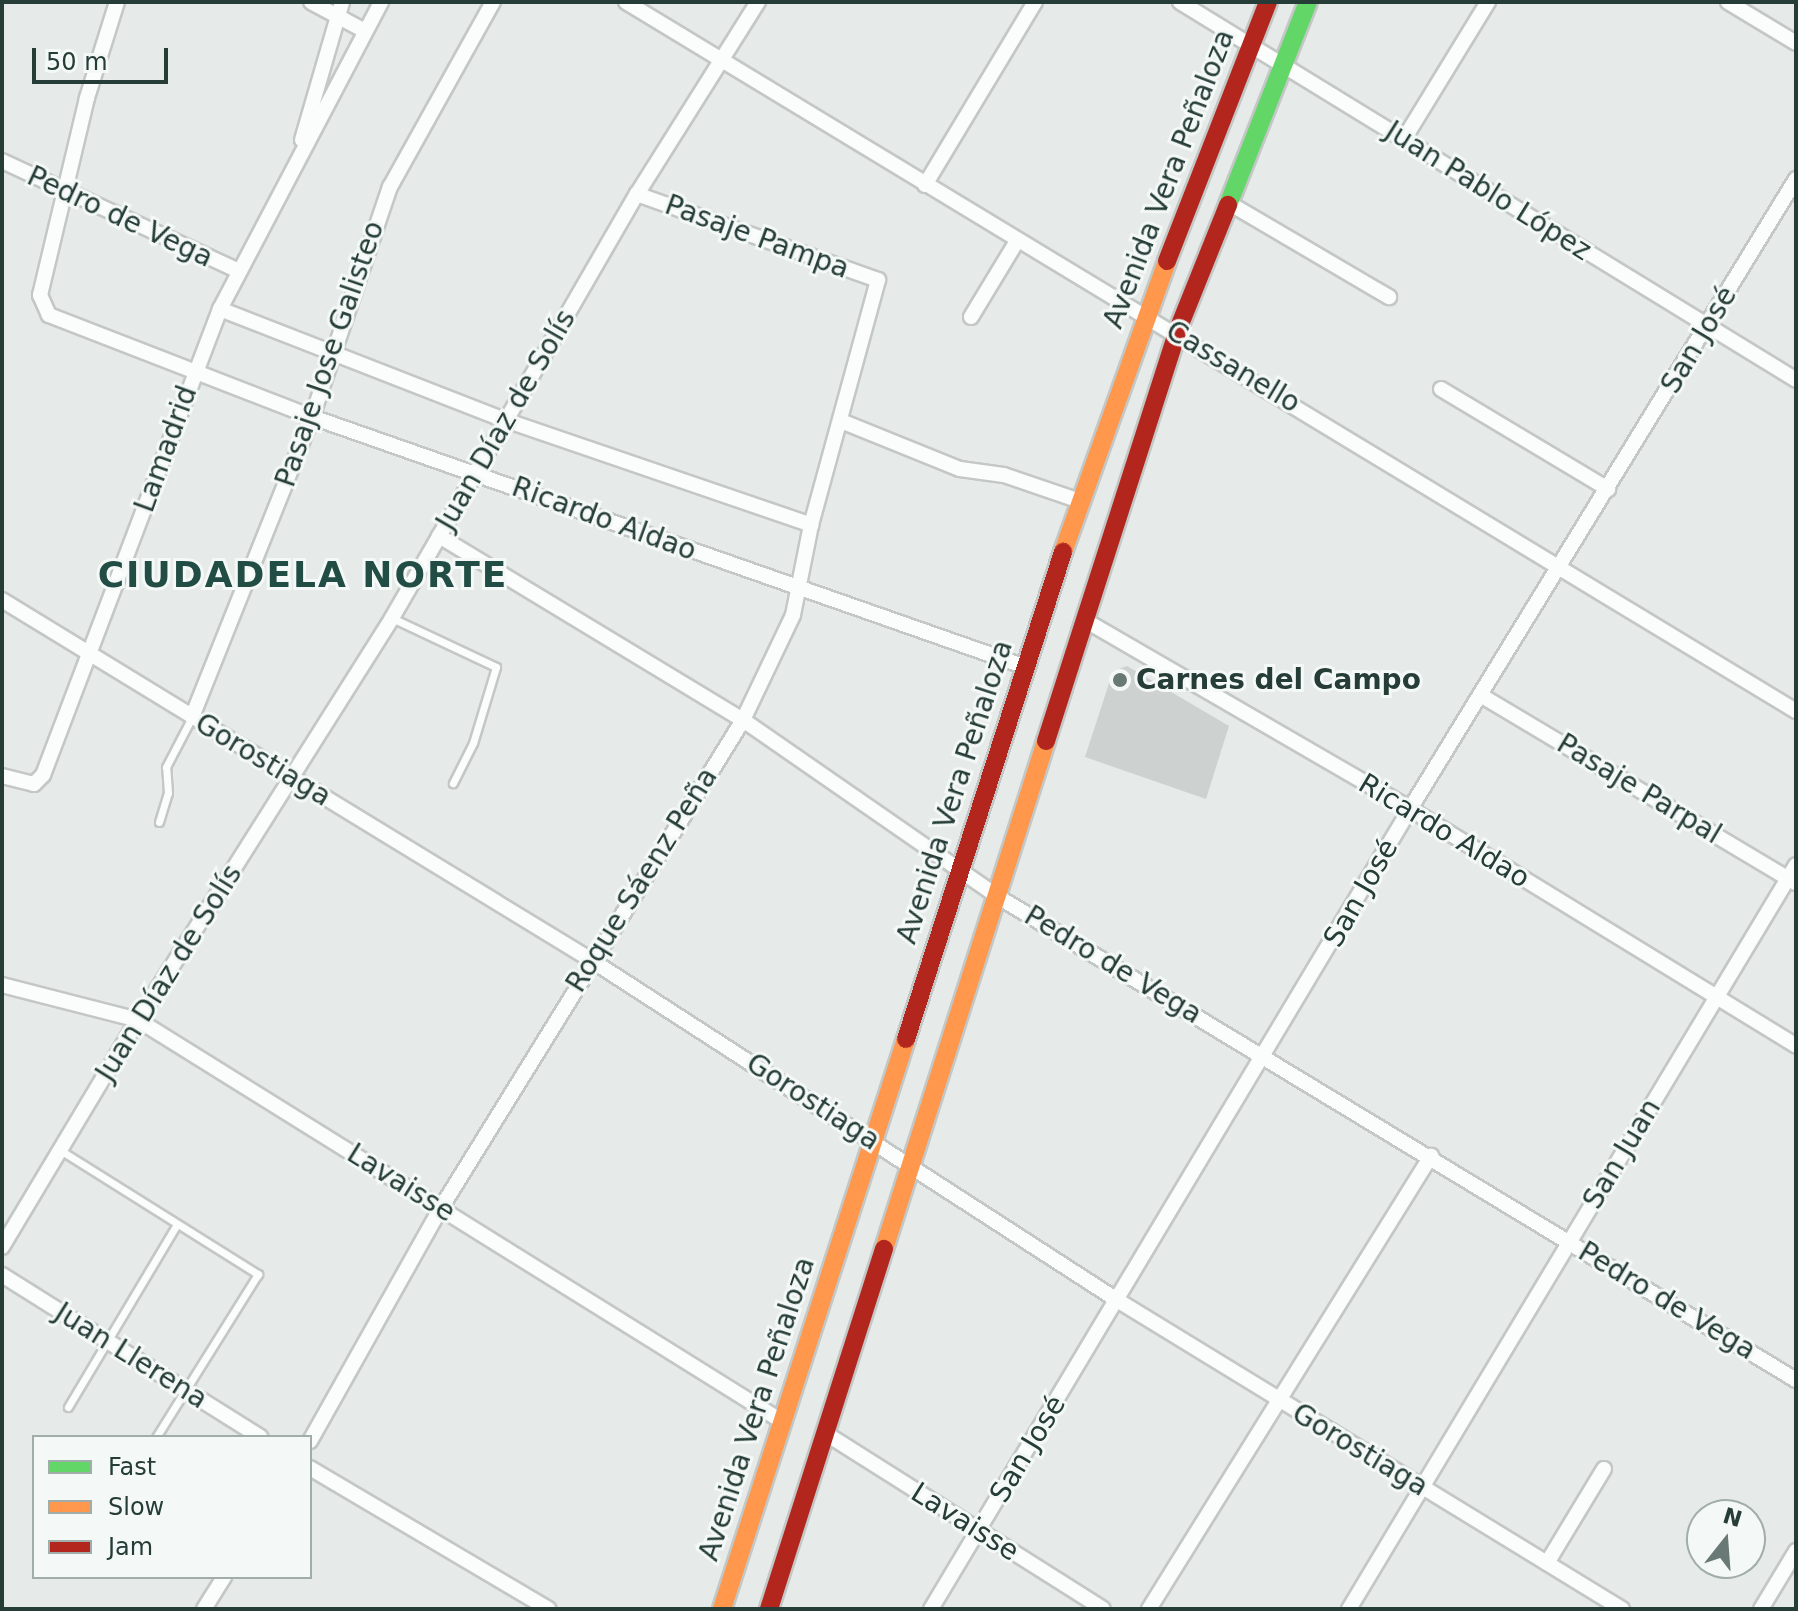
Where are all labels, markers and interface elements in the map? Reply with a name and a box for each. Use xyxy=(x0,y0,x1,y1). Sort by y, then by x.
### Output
street label: Avenida Vera Peñaloza xyxy=(1096,25,1242,333)
scale bar xyxy=(36,32,172,82)
text: 50 m xyxy=(46,48,108,76)
street label: Juan Pablo López xyxy=(1379,114,1597,268)
street label: Pedro de Vega xyxy=(22,159,218,275)
street label: Pasaje Pampa xyxy=(660,188,854,286)
street label: Pasaje Jose Galisteo xyxy=(269,217,391,491)
street label: San José xyxy=(1654,280,1744,400)
street label: Juan Díaz de Solís xyxy=(429,304,583,536)
street label: Cassanello xyxy=(1160,314,1306,420)
street label: Lamadrid xyxy=(128,381,204,517)
street label: Ricardo Aldao xyxy=(507,470,701,568)
district label: CIUDADELA NORTE xyxy=(98,553,508,597)
street label: Avenida Vera Peñaloza xyxy=(890,636,1020,948)
place label: Carnes del Campo xyxy=(1136,663,1421,697)
marker: Carnes del Campo xyxy=(1111,671,1129,689)
street label: Gorostiaga xyxy=(189,706,337,814)
street label: Pasaje Parpal xyxy=(1551,727,1727,851)
street label: Roque Sáenz Peña xyxy=(559,761,725,999)
street label: Ricardo Aldao xyxy=(1352,767,1536,895)
street label: San José xyxy=(1317,833,1405,953)
street label: Juan Díaz de Solís xyxy=(89,859,249,1087)
street label: Pedro de Vega xyxy=(1018,899,1208,1031)
street label: Gorostiaga xyxy=(740,1046,886,1158)
street label: San Juan xyxy=(1576,1093,1668,1215)
street label: Lavaisse xyxy=(341,1137,461,1229)
street label: Pedro de Vega xyxy=(1572,1235,1762,1367)
street label: Avenida Vera Peñaloza xyxy=(692,1253,822,1565)
street label: Juan Llerena xyxy=(49,1296,213,1416)
street label: San José xyxy=(983,1389,1073,1509)
street label: Gorostiaga xyxy=(1286,1396,1434,1504)
legend xyxy=(32,1435,312,1579)
text: Fast xyxy=(108,1453,156,1481)
street label: Lavaisse xyxy=(905,1476,1025,1568)
text: Slow xyxy=(108,1493,164,1521)
north arrow xyxy=(1686,1499,1766,1579)
text: N xyxy=(1720,1503,1745,1532)
text: Jam xyxy=(108,1533,153,1561)

